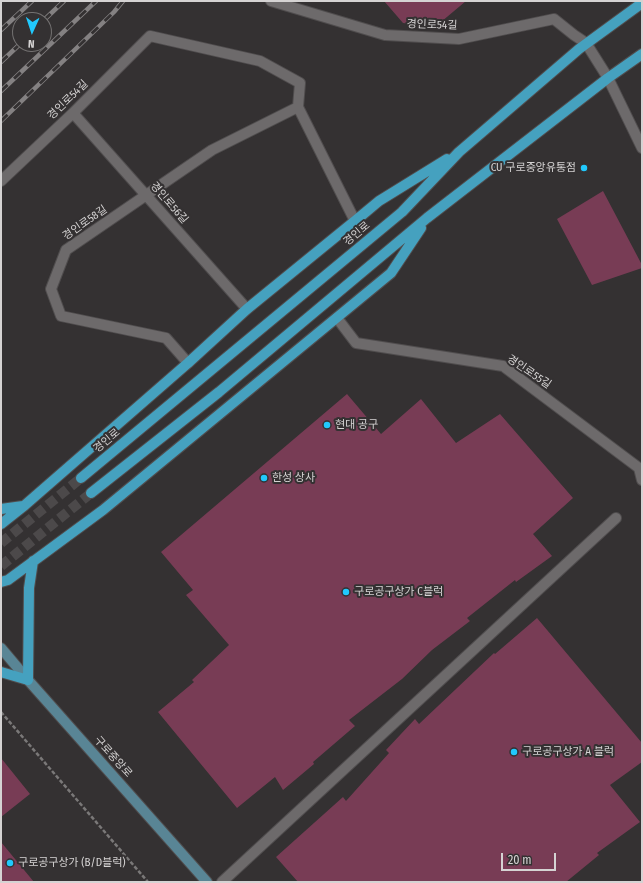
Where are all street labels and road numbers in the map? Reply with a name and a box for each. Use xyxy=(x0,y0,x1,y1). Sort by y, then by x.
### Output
street label: 경인로54길 xyxy=(406,18,458,32)
street label: 경인로54길 xyxy=(45,78,91,122)
street label: 경인로56길 xyxy=(147,179,191,227)
street label: 경인로58길 xyxy=(60,203,110,243)
street label: 경인로 xyxy=(341,219,373,249)
street label: 경인로55길 xyxy=(504,352,554,392)
street label: 경인로 xyxy=(91,426,123,456)
street label: 구로중앙로 xyxy=(91,734,135,780)

